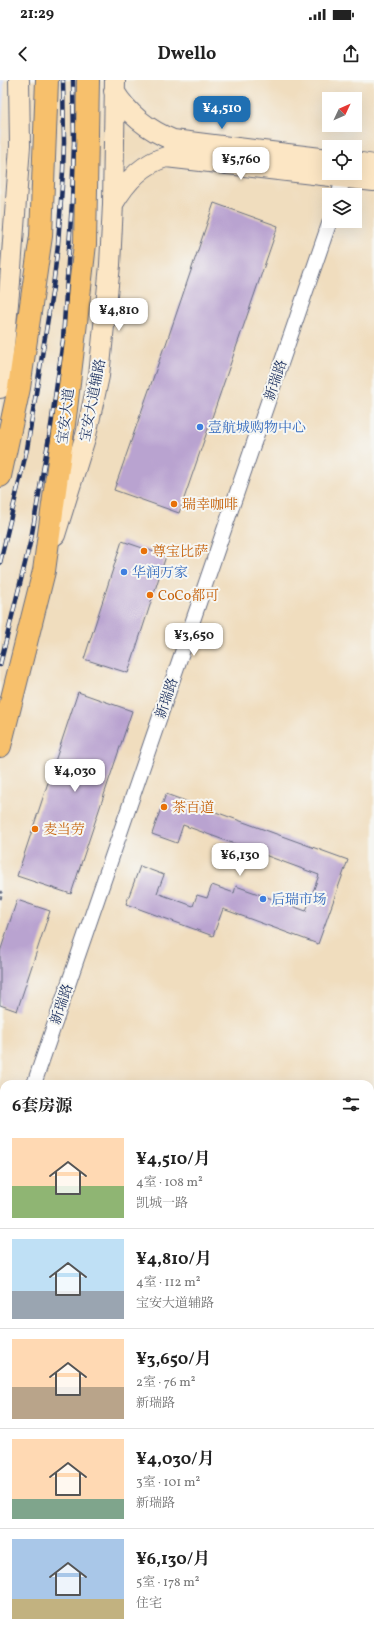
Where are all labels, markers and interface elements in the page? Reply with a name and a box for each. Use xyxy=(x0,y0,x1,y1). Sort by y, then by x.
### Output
text: 21:29 xyxy=(20,4,54,25)
text: Dwello xyxy=(158,42,216,67)
icon: back xyxy=(12,43,34,65)
icon: share xyxy=(340,43,362,65)
north arrow xyxy=(322,92,362,132)
map controls xyxy=(322,92,362,228)
pin: ¥4,510 xyxy=(189,96,255,130)
text: ¥4,510 xyxy=(202,100,242,118)
button: locate xyxy=(322,140,362,180)
pin: ¥5,760 xyxy=(208,147,274,181)
text: ¥5,760 xyxy=(221,151,261,169)
button: layers xyxy=(322,188,362,228)
pin: ¥4,810 xyxy=(86,298,152,332)
text: ¥4,810 xyxy=(99,302,139,320)
street label: 宝安大道辅路 xyxy=(76,357,111,443)
street label: 新瑞路 xyxy=(261,358,292,403)
street label: 宝安大道 xyxy=(54,387,79,445)
place label: 壹航城购物中心 xyxy=(208,419,306,438)
marker: 壹航城购物中心 xyxy=(195,422,205,432)
place label: 瑞幸咖啡 xyxy=(182,496,238,515)
marker: 瑞幸咖啡 xyxy=(169,499,179,509)
place label: 尊宝比萨 xyxy=(152,543,208,562)
marker: 尊宝比萨 xyxy=(139,546,149,556)
place label: 华润万家 xyxy=(132,564,188,583)
marker: 华润万家 xyxy=(119,567,129,577)
place label: CoCo都可 xyxy=(158,587,219,606)
marker: CoCo都可 xyxy=(145,590,155,600)
pin: ¥3,650 xyxy=(161,623,227,657)
text: ¥3,650 xyxy=(174,627,214,645)
street label: 新瑞路 xyxy=(152,676,183,721)
pin: ¥4,030 xyxy=(42,759,108,793)
text: ¥4,030 xyxy=(54,763,96,781)
place label: 茶百道 xyxy=(172,799,214,818)
marker: 茶百道 xyxy=(159,802,169,812)
place label: 麦当劳 xyxy=(43,821,85,840)
marker: 麦当劳 xyxy=(30,824,40,834)
pin: ¥6,130 xyxy=(207,843,273,877)
text: ¥6,130 xyxy=(221,847,259,865)
place label: 后瑞市场 xyxy=(271,891,327,910)
marker: 后瑞市场 xyxy=(258,894,268,904)
street label: 新瑞路 xyxy=(47,982,78,1027)
icon: filters xyxy=(340,1093,362,1115)
text: 6套房源 xyxy=(12,1095,72,1118)
text: ¥4,510/月 xyxy=(136,1148,211,1171)
icon: home xyxy=(44,1154,92,1202)
text: 4室 · 108 m² xyxy=(136,1174,203,1192)
text: 凯城一路 xyxy=(136,1195,188,1213)
text: ¥4,810/月 xyxy=(136,1248,212,1271)
icon: home xyxy=(44,1255,92,1303)
text: 4室 · 112 m² xyxy=(136,1274,201,1292)
text: 宝安大道辅路 xyxy=(136,1295,214,1313)
text: ¥3,650/月 xyxy=(136,1348,212,1371)
icon: home xyxy=(44,1355,92,1403)
text: 2室 · 76 m² xyxy=(136,1374,196,1392)
text: 新瑞路 xyxy=(136,1395,175,1413)
text: ¥4,030/月 xyxy=(136,1448,215,1471)
icon: home xyxy=(44,1455,92,1503)
text: 3室 · 101 m² xyxy=(136,1474,200,1492)
text: 新瑞路 xyxy=(136,1495,175,1513)
text: ¥6,130/月 xyxy=(136,1548,210,1571)
icon: home xyxy=(44,1555,92,1603)
text: 5室 · 178 m² xyxy=(136,1574,199,1592)
text: 住宅 xyxy=(136,1595,162,1613)

